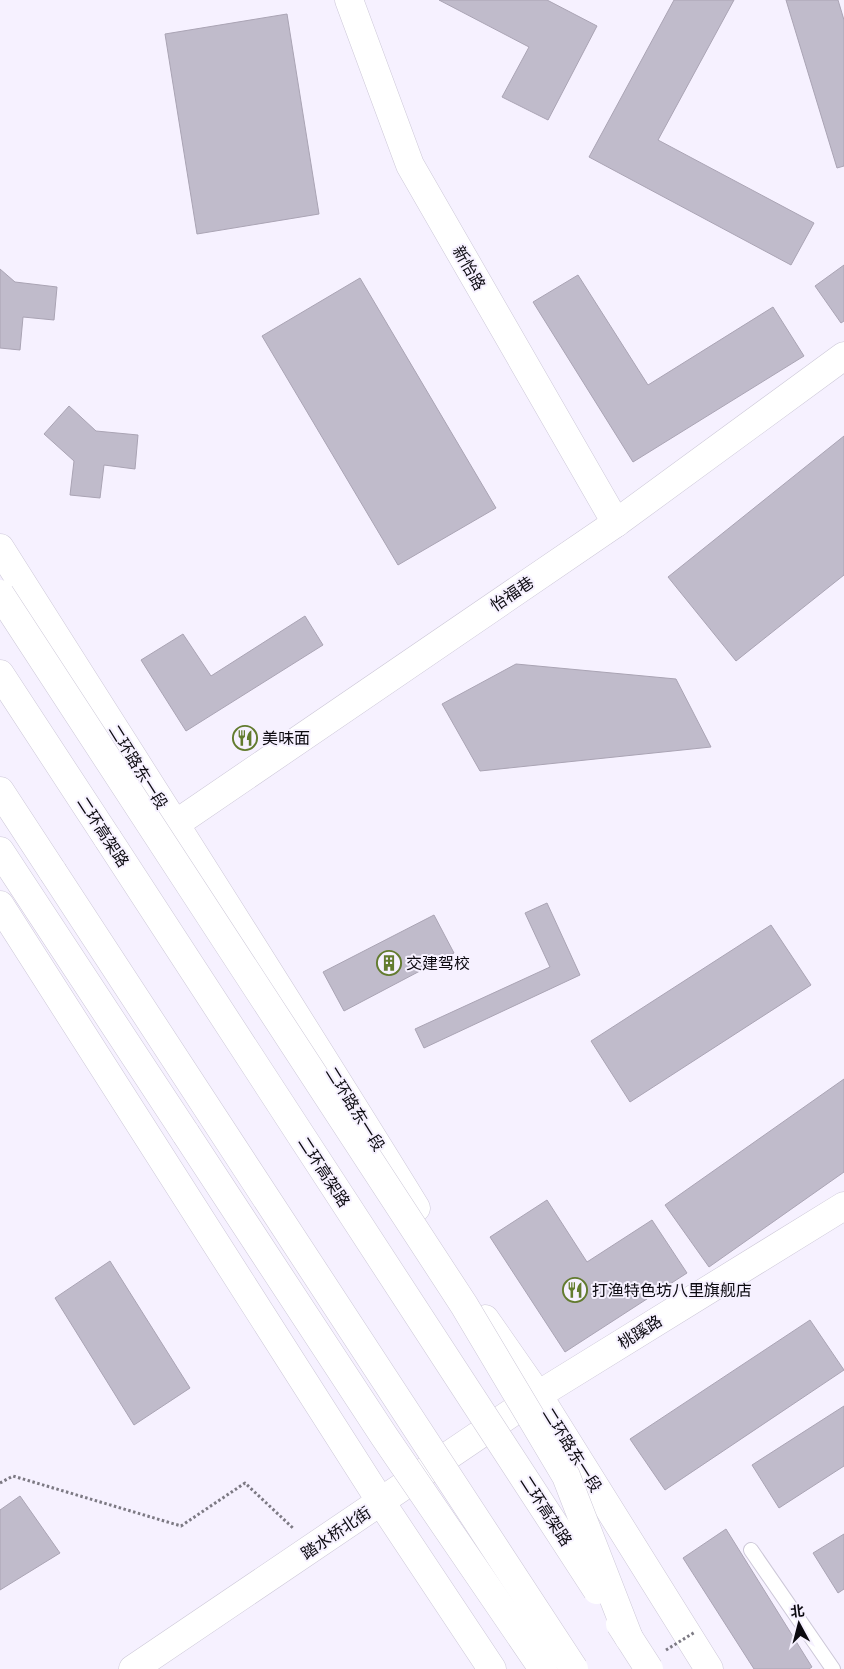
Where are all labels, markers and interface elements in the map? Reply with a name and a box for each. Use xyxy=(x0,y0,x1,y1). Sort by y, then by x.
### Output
street label: 新怡路 xyxy=(449,242,489,294)
street label: 怡福巷 xyxy=(487,573,537,615)
street label: 二环路东一段 xyxy=(105,721,171,813)
restaurant icon: 美味面 xyxy=(232,725,258,751)
place label: 美味面 xyxy=(262,729,310,748)
street label: 二环高架路 xyxy=(73,793,133,871)
building icon: 交建驾校 xyxy=(376,950,402,976)
place label: 交建驾校 xyxy=(406,954,470,973)
street label: 二环路东一段 xyxy=(322,1063,388,1155)
street label: 二环高架路 xyxy=(294,1133,354,1211)
restaurant icon: 打渔特色坊八里旗舰店 xyxy=(562,1277,588,1303)
place label: 打渔特色坊八里旗舰店 xyxy=(592,1281,752,1300)
street label: 桃蹊路 xyxy=(615,1311,665,1353)
street label: 二环路东一段 xyxy=(539,1404,605,1496)
street label: 二环高架路 xyxy=(516,1472,576,1550)
street label: 踏水桥北街 xyxy=(298,1503,374,1563)
north arrow xyxy=(774,1599,824,1649)
text: 北 xyxy=(789,1602,805,1620)

